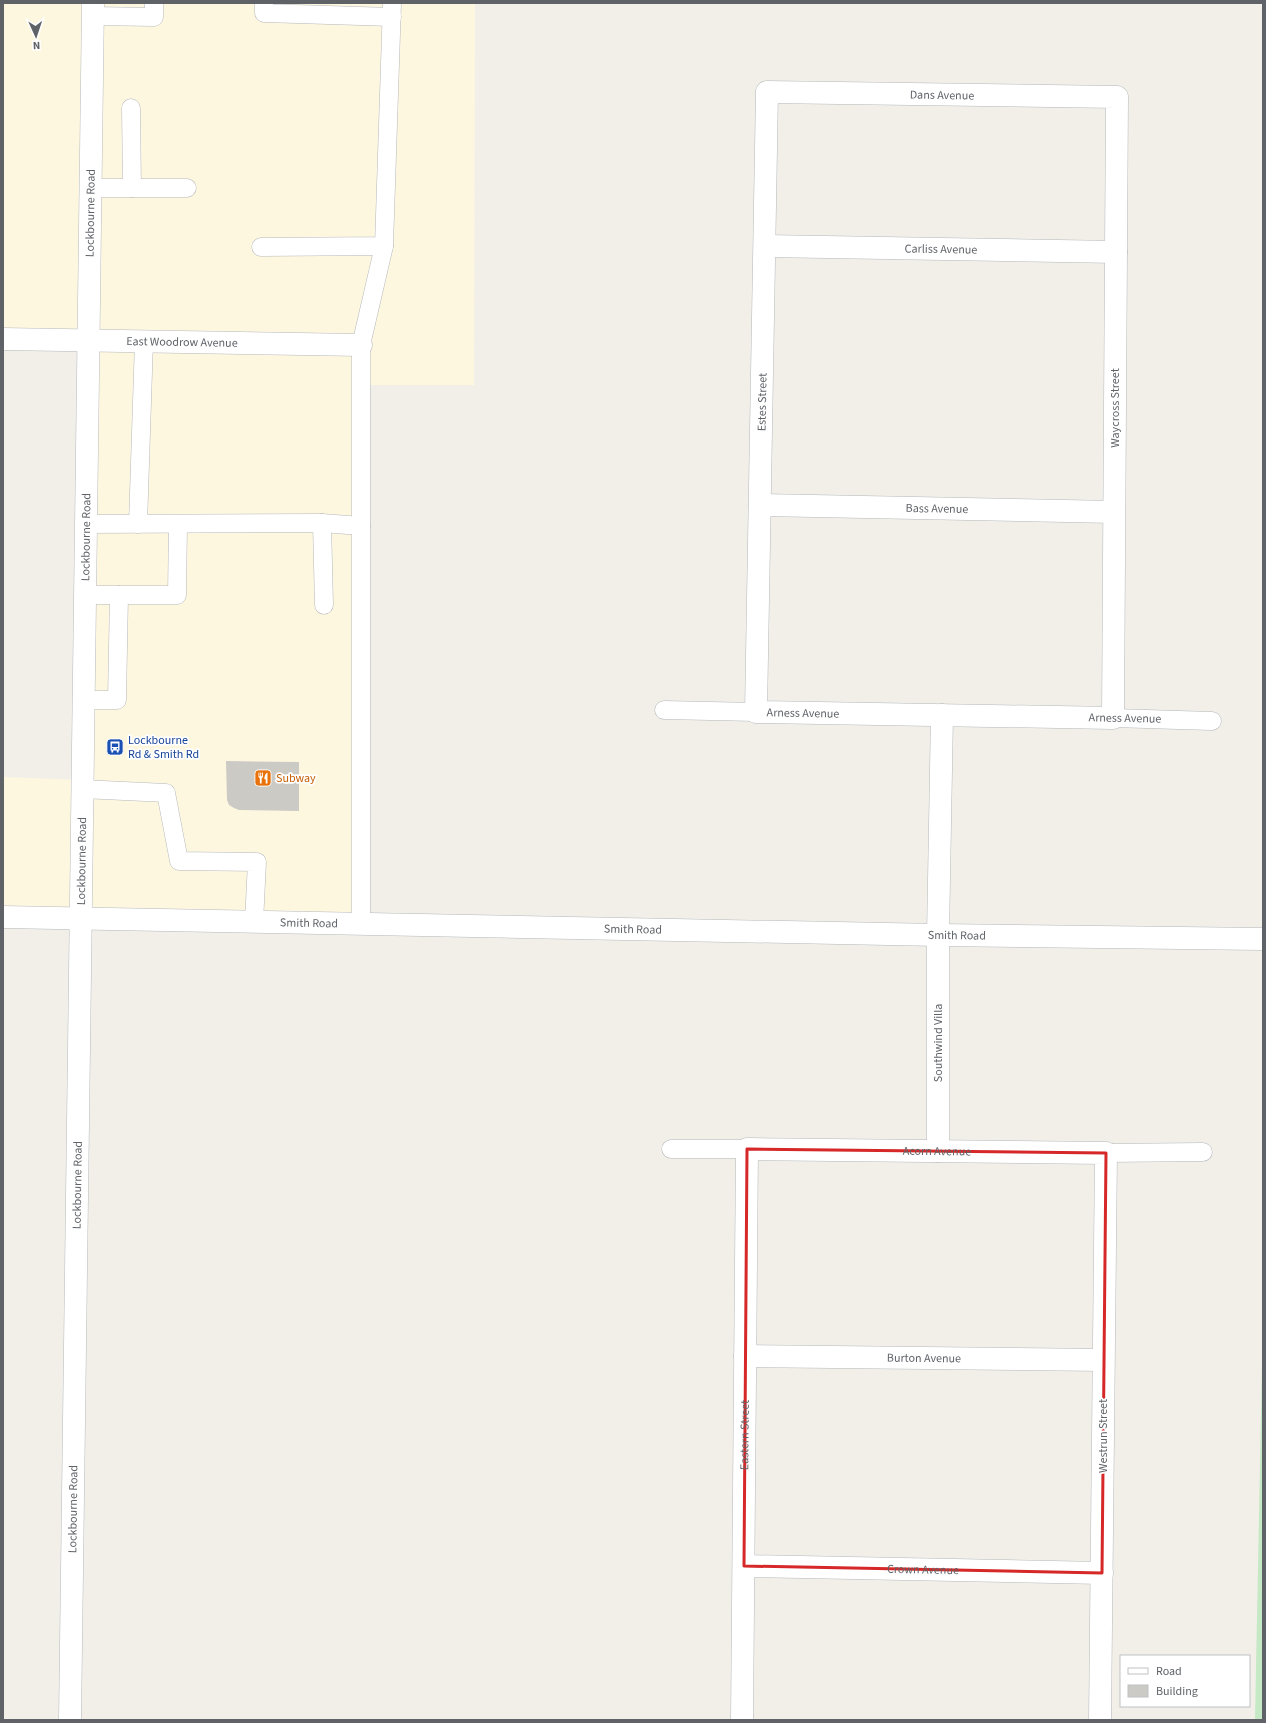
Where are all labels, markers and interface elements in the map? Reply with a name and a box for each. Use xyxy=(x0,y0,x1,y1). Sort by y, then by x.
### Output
north arrow xyxy=(16,16,56,56)
text: N xyxy=(32,38,41,53)
street label: Dans Avenue xyxy=(910,86,974,105)
street label: Lockbourne Road xyxy=(82,169,100,257)
street label: Carliss Avenue xyxy=(905,240,977,259)
street label: East Woodrow Avenue xyxy=(126,333,238,352)
street label: Waycross Street xyxy=(1107,368,1124,448)
street label: Estes Street xyxy=(753,373,772,431)
street label: Lockbourne Road xyxy=(77,493,95,581)
street label: Bass Avenue xyxy=(905,500,968,518)
street label: Arness Avenue xyxy=(767,704,839,723)
street label: Arness Avenue xyxy=(1089,709,1161,728)
place label: Lockbourne Rd & Smith Rd xyxy=(128,732,199,763)
bus stop icon: Lockbourne Rd & Smith Rd xyxy=(105,737,125,757)
restaurant icon: Subway xyxy=(253,768,273,788)
place label: Subway xyxy=(276,770,316,787)
street label: Lockbourne Road xyxy=(73,817,91,905)
street label: Smith Road xyxy=(280,914,338,932)
street label: Smith Road xyxy=(604,921,662,939)
street label: Smith Road xyxy=(928,927,986,945)
street label: Southwind Villa xyxy=(930,1004,947,1082)
street label: Lockbourne Road xyxy=(69,1141,87,1229)
street label: Acorn Avenue xyxy=(903,1143,971,1160)
street label: Burton Avenue xyxy=(887,1350,961,1367)
street label: Westrun Street xyxy=(1095,1399,1112,1473)
street label: Eastern Street xyxy=(736,1400,754,1470)
street label: Lockbourne Road xyxy=(64,1465,82,1553)
street label: Crown Avenue xyxy=(887,1561,959,1579)
legend xyxy=(1120,1655,1250,1707)
text: Road xyxy=(1156,1663,1182,1680)
text: Building xyxy=(1156,1683,1198,1700)

